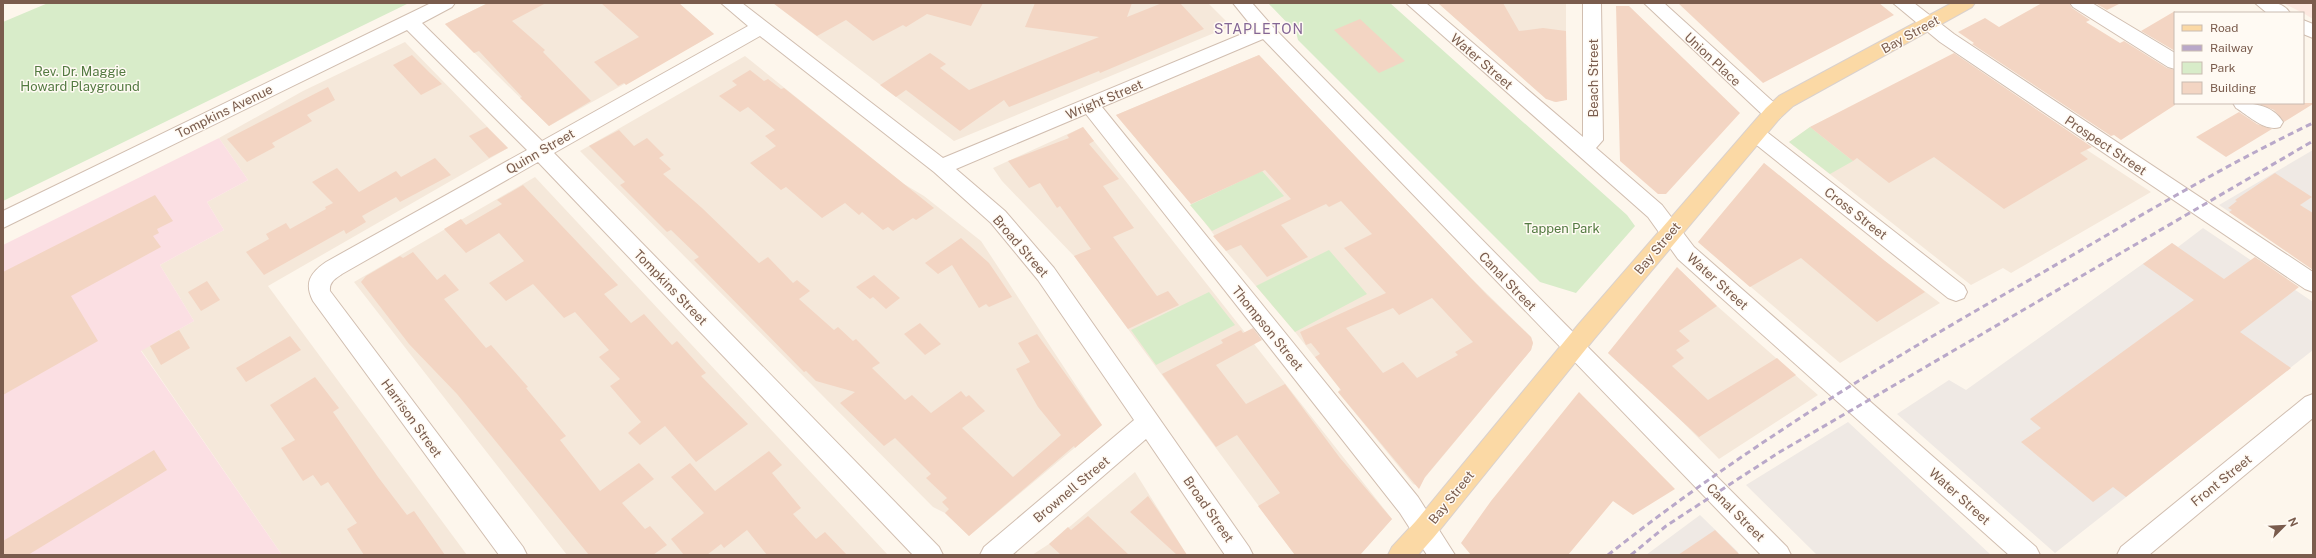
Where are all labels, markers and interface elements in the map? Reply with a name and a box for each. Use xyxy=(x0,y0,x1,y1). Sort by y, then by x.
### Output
street label: Bay Street xyxy=(1879,12,1942,56)
legend xyxy=(2174,12,2304,104)
district label: STAPLETON xyxy=(1214,21,1304,37)
text: Road xyxy=(2210,21,2238,35)
street label: Union Place xyxy=(1681,29,1744,89)
street label: Water Street xyxy=(1448,30,1516,92)
street label: Beach Street xyxy=(1586,39,1601,117)
text: Railway xyxy=(2210,41,2254,55)
text: Park xyxy=(2210,61,2236,75)
park label: Rev. Dr. Maggie Howard Playground xyxy=(20,64,140,94)
street label: Wright Street xyxy=(1063,77,1145,122)
text: Building xyxy=(2210,81,2256,95)
street label: Tompkins Avenue xyxy=(174,82,275,141)
street label: Prospect Street xyxy=(2062,113,2149,178)
street label: Quinn Street xyxy=(503,126,577,177)
street label: Cross Street xyxy=(1821,184,1890,243)
street label: Broad Street xyxy=(990,212,1052,280)
street label: Bay Street xyxy=(1631,219,1684,278)
park label: Tappen Park xyxy=(1524,221,1600,236)
street label: Tompkins Street xyxy=(631,247,710,328)
street label: Canal Street xyxy=(1476,249,1539,314)
street label: Water Street xyxy=(1684,250,1751,313)
street label: Thompson Street xyxy=(1229,283,1306,373)
street label: Harrison Street xyxy=(378,376,445,460)
street label: Front Street xyxy=(2188,451,2255,509)
street label: Brownell Street xyxy=(1030,453,1112,526)
street label: Water Street xyxy=(1926,465,1993,528)
street label: Bay Street xyxy=(1426,468,1477,527)
street label: Broad Street xyxy=(1180,473,1237,545)
street label: Canal Street xyxy=(1704,480,1768,544)
north arrow xyxy=(2264,506,2304,546)
text: N xyxy=(2286,516,2300,528)

